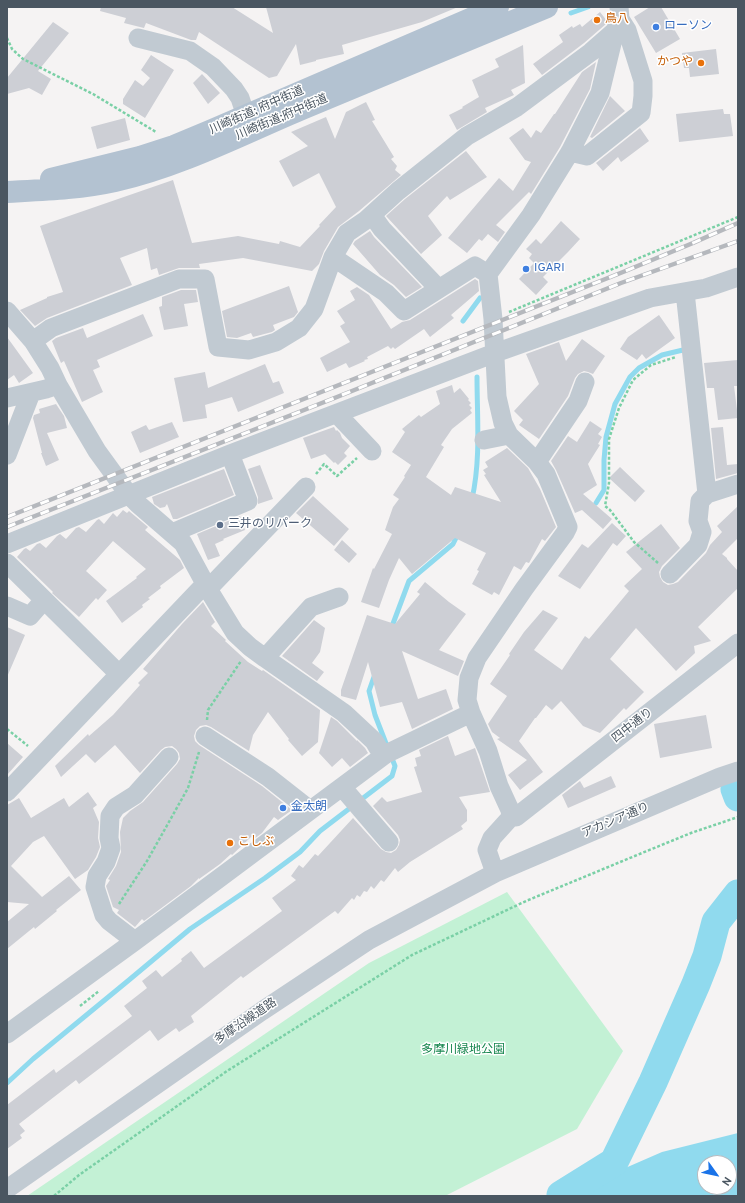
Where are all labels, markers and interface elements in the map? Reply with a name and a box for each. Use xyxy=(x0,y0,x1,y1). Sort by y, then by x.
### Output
place label: 鳥八 xyxy=(605,13,629,27)
marker: 鳥八 xyxy=(592,15,602,25)
place label: ローソン xyxy=(664,20,712,34)
marker: ローソン xyxy=(651,22,661,32)
place label: かつや xyxy=(657,56,693,70)
marker: かつや xyxy=(696,58,706,68)
street label: 川崎街道; 府中街道 xyxy=(208,84,306,138)
street label: 川崎街道;府中街道 xyxy=(234,92,330,144)
place label: IGARI xyxy=(534,262,565,276)
marker: IGARI xyxy=(521,264,531,274)
place label: 三井のリパーク xyxy=(228,518,312,532)
marker: 三井のリパーク xyxy=(215,520,225,530)
street label: 四中通り xyxy=(610,706,656,746)
street label: アカシア通り xyxy=(580,800,652,842)
place label: 金太朗 xyxy=(291,801,327,815)
marker: 金太朗 xyxy=(278,803,288,813)
place label: こしぶ xyxy=(238,836,274,850)
marker: こしぶ xyxy=(225,838,235,848)
street label: 多摩沿線道路 xyxy=(212,996,280,1048)
park label: 多摩川緑地公園 xyxy=(421,1044,505,1058)
north arrow xyxy=(697,1155,737,1195)
text: N xyxy=(718,1174,734,1188)

